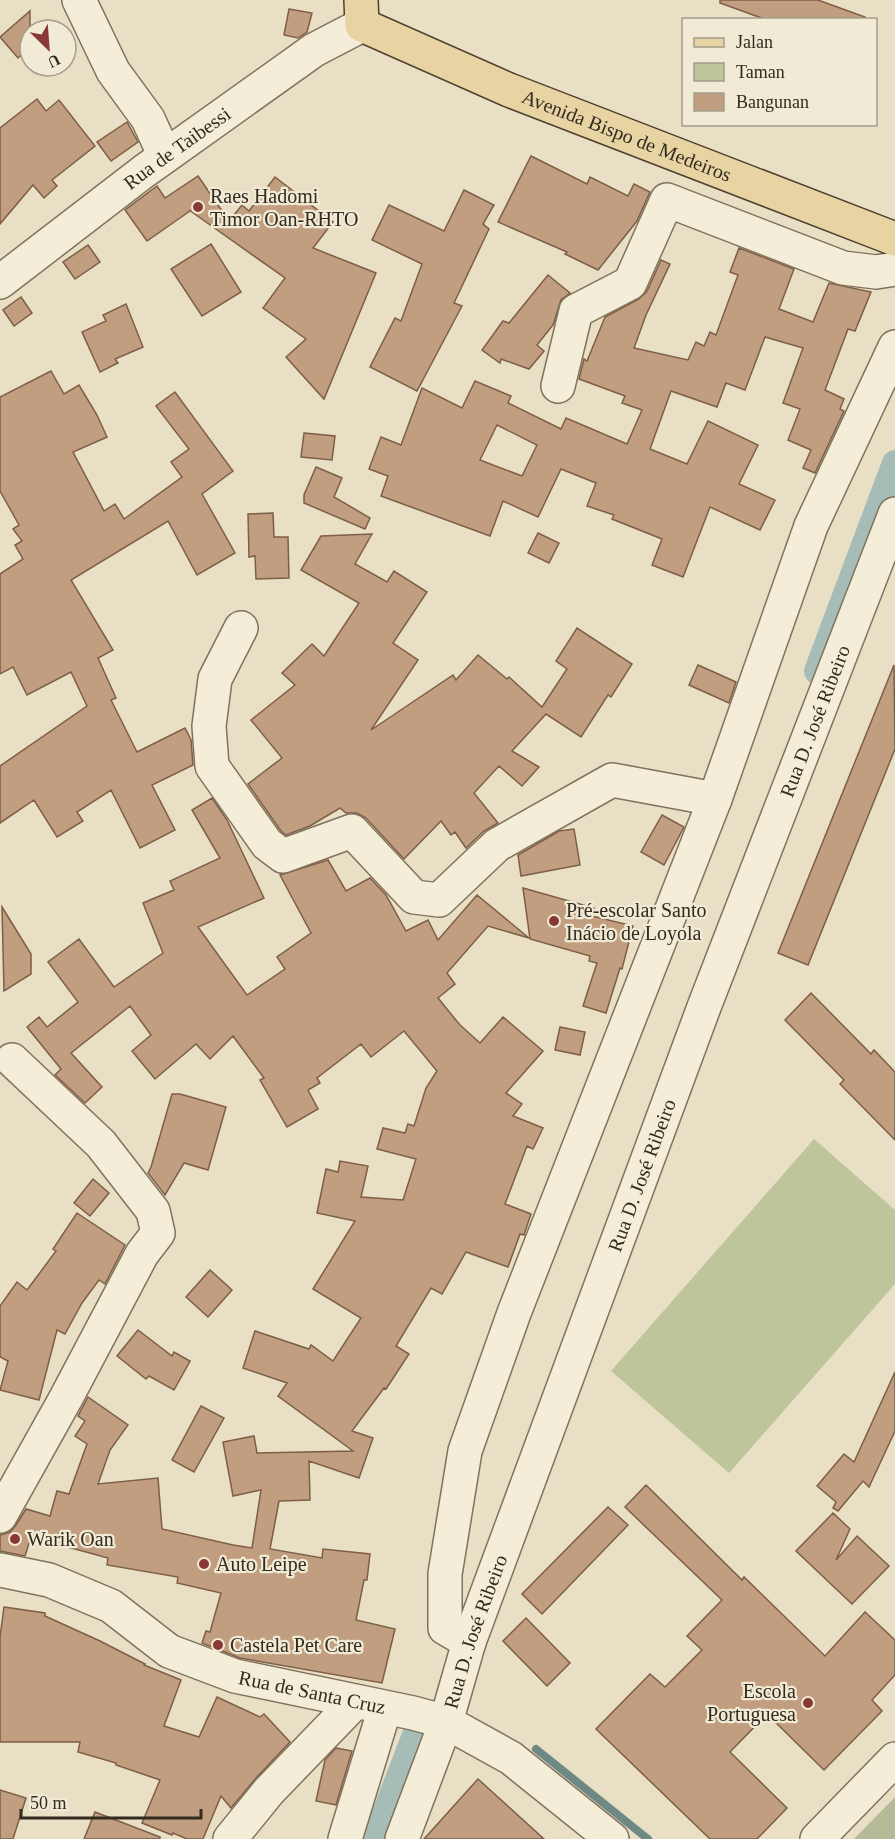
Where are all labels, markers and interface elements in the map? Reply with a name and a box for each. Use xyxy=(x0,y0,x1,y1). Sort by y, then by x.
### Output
north arrow xyxy=(18,18,78,78)
legend xyxy=(682,18,877,126)
text: Jalan xyxy=(736,32,773,52)
text: U xyxy=(45,51,63,71)
text: Taman xyxy=(736,62,785,82)
street label: Avenida Bispo de Medeiros xyxy=(519,85,735,186)
text: Bangunan xyxy=(736,92,809,112)
street label: Rua de Taibessi xyxy=(119,102,235,194)
place label: Raes Hadomi Timor Oan-RHTO xyxy=(210,185,358,230)
marker: Raes Hadomi Timor Oan-RHTO xyxy=(191,200,205,214)
street label: Rua D. José Ribeiro xyxy=(775,642,854,800)
place label: Pré-escolar Santo Inácio de Loyola xyxy=(566,899,707,945)
marker: Pré-escolar Santo Inácio de Loyola xyxy=(547,914,561,928)
street label: Rua D. José Ribeiro xyxy=(603,1096,680,1255)
place label: Warik Oan xyxy=(27,1528,114,1550)
marker: Warik Oan xyxy=(8,1532,22,1546)
street label: Rua D. José Ribeiro xyxy=(439,1552,511,1711)
place label: Auto Leipe xyxy=(216,1553,307,1576)
marker: Auto Leipe xyxy=(197,1557,211,1571)
place label: Castela Pet Care xyxy=(230,1634,362,1656)
marker: Castela Pet Care xyxy=(211,1638,225,1652)
street label: Rua de Santa Cruz xyxy=(237,1666,388,1718)
place label: Escola Portuguesa xyxy=(707,1680,796,1726)
marker: Escola Portuguesa xyxy=(801,1696,815,1710)
scale bar xyxy=(21,1782,201,1820)
text: 50 m xyxy=(30,1793,67,1813)

